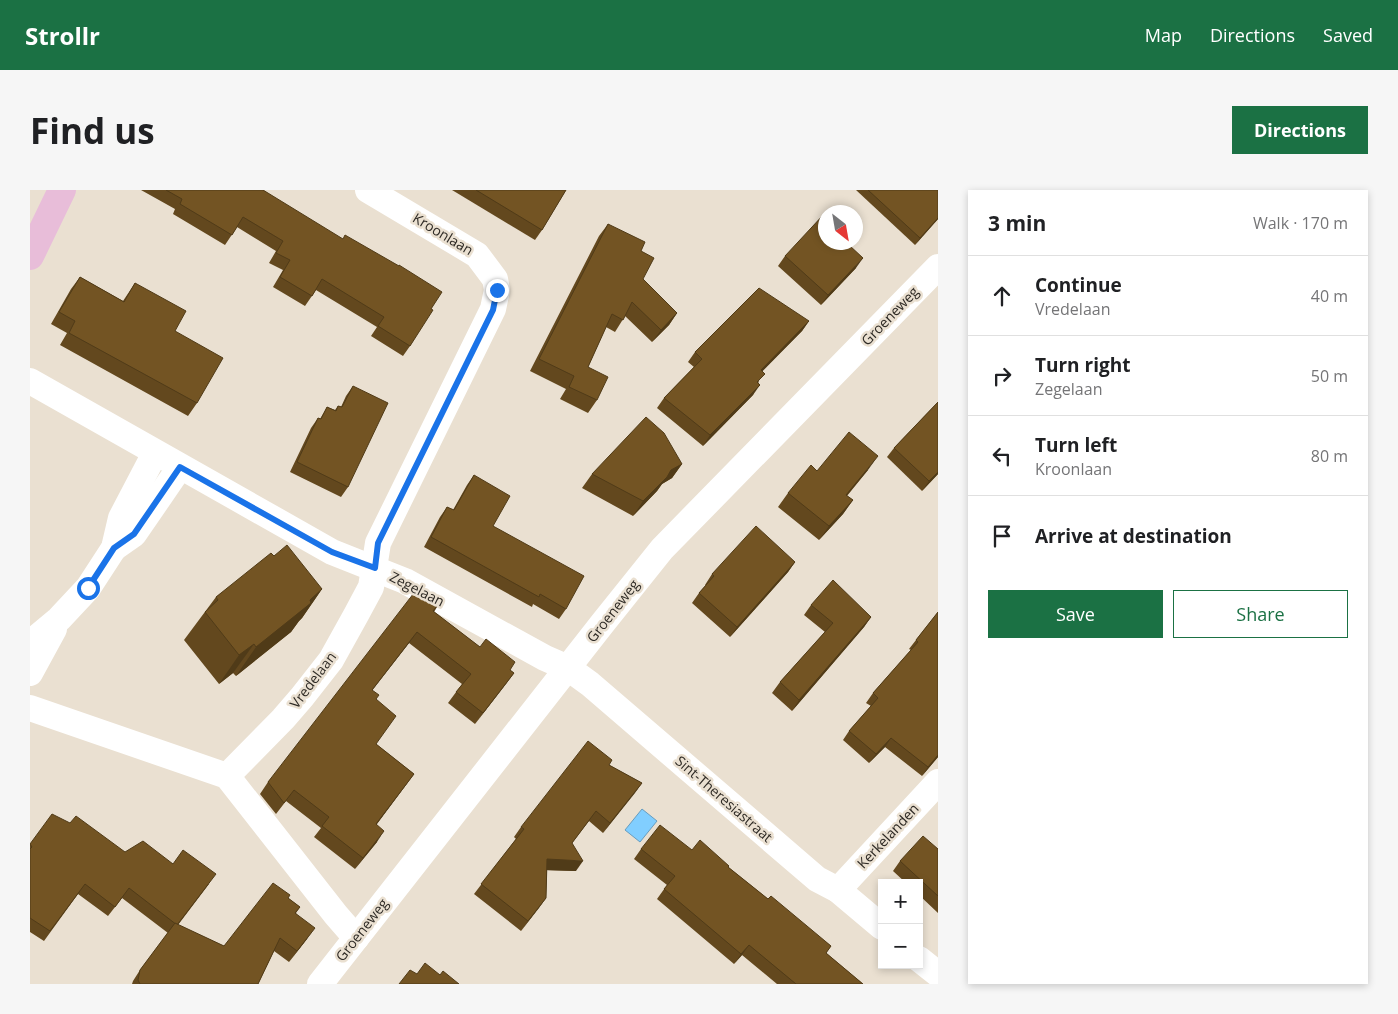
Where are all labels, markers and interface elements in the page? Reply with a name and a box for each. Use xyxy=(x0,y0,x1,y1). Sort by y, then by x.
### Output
text: Strollr xyxy=(25,19,100,52)
text: Map xyxy=(1145,23,1182,47)
text: Directions xyxy=(1210,23,1295,47)
text: Saved xyxy=(1323,23,1373,47)
button: Directions xyxy=(1232,106,1368,154)
text: Find us xyxy=(30,107,155,154)
north arrow xyxy=(818,205,863,250)
street label: Kroonlaan xyxy=(409,208,477,259)
text: 3 min xyxy=(988,209,1046,237)
text: Walk · 170 m xyxy=(1253,212,1348,234)
text: Continue xyxy=(1035,272,1122,298)
route end xyxy=(486,279,509,302)
street label: Groeneweg xyxy=(857,282,923,349)
icon: ahead xyxy=(988,282,1016,310)
text: 40 m xyxy=(1311,285,1348,307)
text: Vredelaan xyxy=(1035,298,1110,320)
text: Turn right xyxy=(1035,352,1130,378)
icon: right xyxy=(988,362,1016,390)
text: 50 m xyxy=(1311,365,1348,387)
text: Zegelaan xyxy=(1035,378,1102,400)
text: Turn left xyxy=(1035,432,1117,458)
icon: left xyxy=(988,442,1016,470)
text: 80 m xyxy=(1311,445,1348,467)
text: Kroonlaan xyxy=(1035,458,1112,480)
icon: arrive xyxy=(988,522,1016,550)
text: Arrive at destination xyxy=(1035,523,1232,549)
street label: Zegelaan xyxy=(387,567,448,610)
street label: Groeneweg xyxy=(582,575,643,646)
route start xyxy=(77,577,100,600)
button: Save xyxy=(988,590,1163,638)
button: Share xyxy=(1173,590,1348,638)
street label: Vredelaan xyxy=(285,648,340,712)
street label: Sint-Theresiastraat xyxy=(672,751,777,846)
street label: Kerkelanden xyxy=(853,799,923,872)
map controls xyxy=(878,879,923,969)
button: + xyxy=(878,879,923,924)
street label: Groeneweg xyxy=(331,894,392,965)
button: − xyxy=(878,924,923,969)

